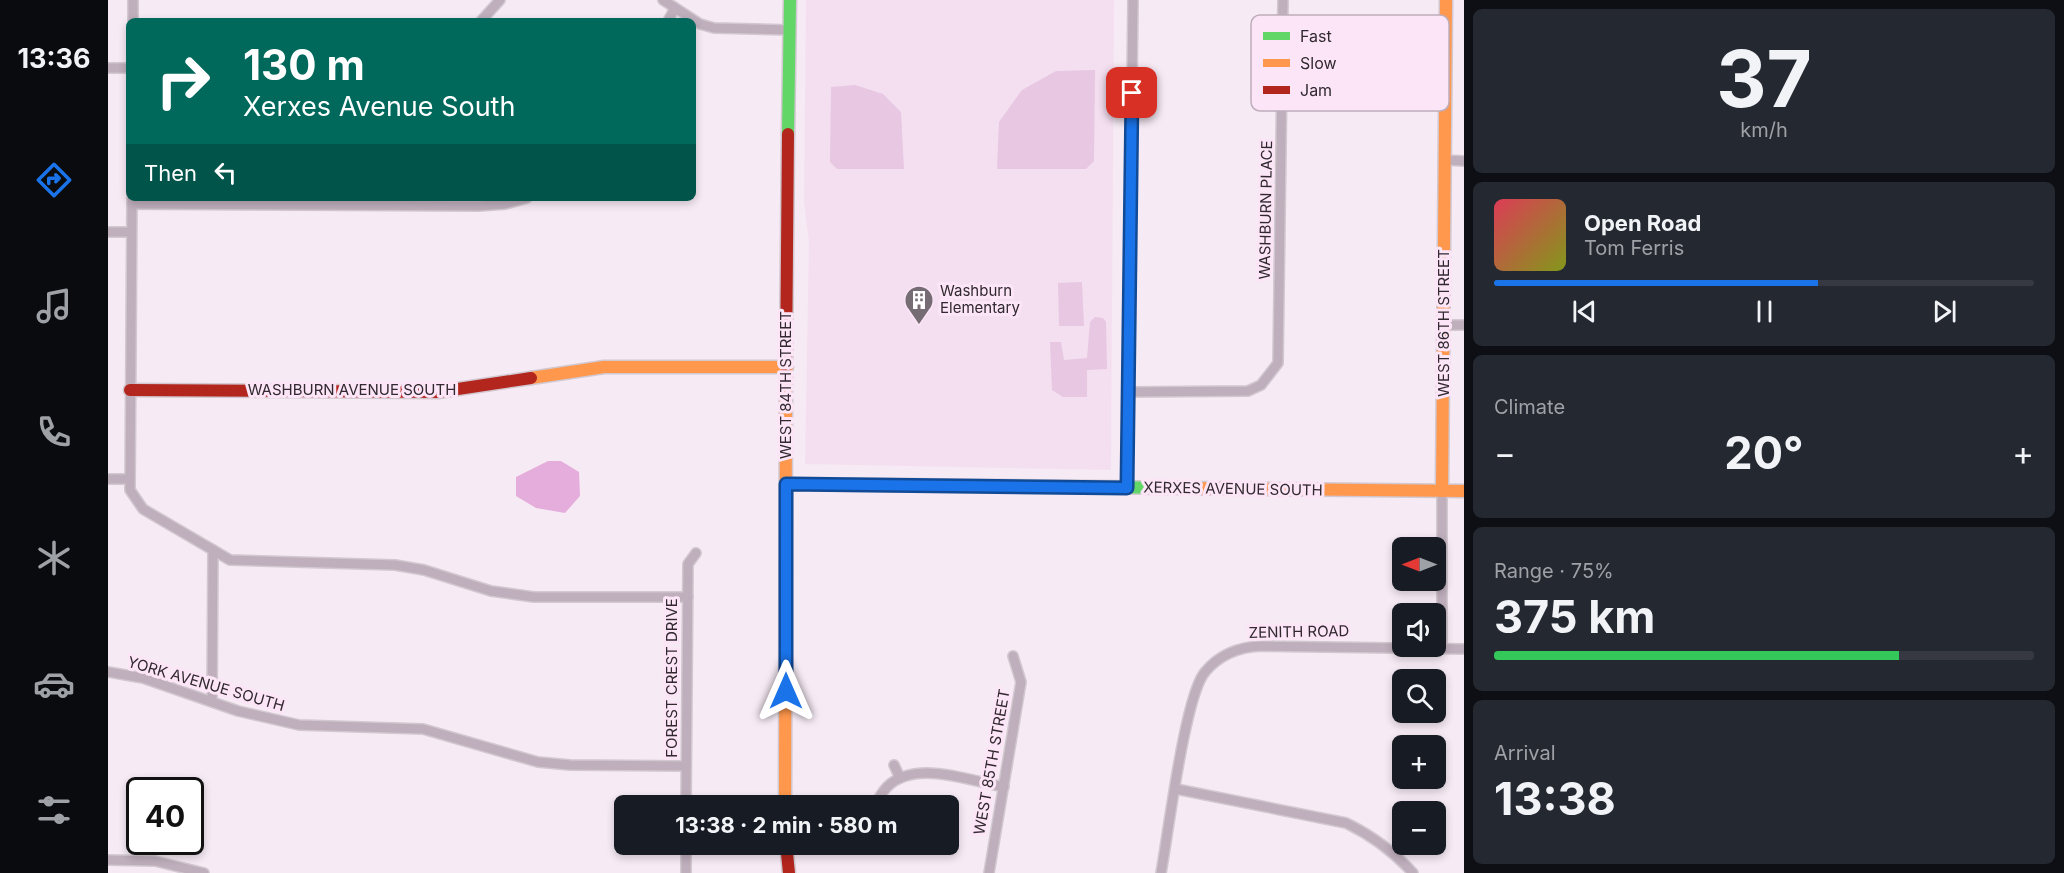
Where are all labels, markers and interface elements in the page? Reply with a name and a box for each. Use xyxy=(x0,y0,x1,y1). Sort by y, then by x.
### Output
legend xyxy=(1251,15,1449,111)
text: Fast xyxy=(1300,26,1332,46)
text: 37 xyxy=(1716,31,1812,126)
text: 130 m xyxy=(243,39,365,90)
text: 13:36 xyxy=(17,42,91,75)
icon: right xyxy=(144,42,222,120)
text: Slow xyxy=(1300,53,1337,73)
pin xyxy=(1106,67,1157,118)
icon: arrive xyxy=(1115,76,1148,109)
text: Jam xyxy=(1300,80,1332,100)
text: Xerxes Avenue South xyxy=(243,90,515,123)
text: km/h xyxy=(1740,118,1788,142)
street label: WASHBURN PLACE xyxy=(1255,140,1276,280)
icon: left xyxy=(209,156,242,189)
icon: directions xyxy=(33,159,75,201)
text: Then xyxy=(144,160,197,186)
text: Open Road xyxy=(1584,210,1701,236)
text: Tom Ferris xyxy=(1584,236,1684,260)
street label: WEST 86TH STREET xyxy=(1434,249,1453,397)
place label: Washburn Elementary xyxy=(940,281,1020,317)
building icon: Washburn Elementary xyxy=(903,284,935,326)
icon: music xyxy=(33,285,75,327)
icon: previous xyxy=(1568,295,1601,328)
icon: pause xyxy=(1748,295,1781,328)
icon: next xyxy=(1928,295,1961,328)
street label: WEST 84TH STREET xyxy=(776,311,795,459)
street label: WASHBURN AVENUE SOUTH xyxy=(248,380,456,399)
text: Climate xyxy=(1494,395,1565,419)
icon: phone xyxy=(33,411,75,453)
text: 20° xyxy=(1724,425,1804,480)
text: − xyxy=(1494,433,1516,473)
text: + xyxy=(2012,433,2034,473)
street label: XERXES AVENUE SOUTH xyxy=(1143,477,1323,500)
icon: climate xyxy=(33,537,75,579)
north arrow xyxy=(1392,537,1446,591)
map controls xyxy=(1392,537,1446,855)
text: Range · 75% xyxy=(1494,559,1614,583)
text: 375 km xyxy=(1494,589,1655,644)
street label: FOREST CREST DRIVE xyxy=(662,598,681,758)
button: sound xyxy=(1392,603,1446,657)
street label: ZENITH ROAD xyxy=(1249,621,1349,642)
street label: YORK AVENUE SOUTH xyxy=(125,652,287,715)
position arrow xyxy=(754,659,818,723)
icon: car xyxy=(33,663,75,705)
button: search xyxy=(1392,669,1446,723)
street label: WEST 85TH STREET xyxy=(969,688,1014,836)
button: + xyxy=(1392,735,1446,789)
text: Arrival xyxy=(1494,741,1556,765)
text: 13:38 xyxy=(1494,771,1616,826)
speed limit sign: 40 xyxy=(126,777,204,855)
icon: filters xyxy=(33,789,75,831)
button: − xyxy=(1392,801,1446,855)
text: 13:38 · 2 min · 580 m xyxy=(675,812,898,838)

